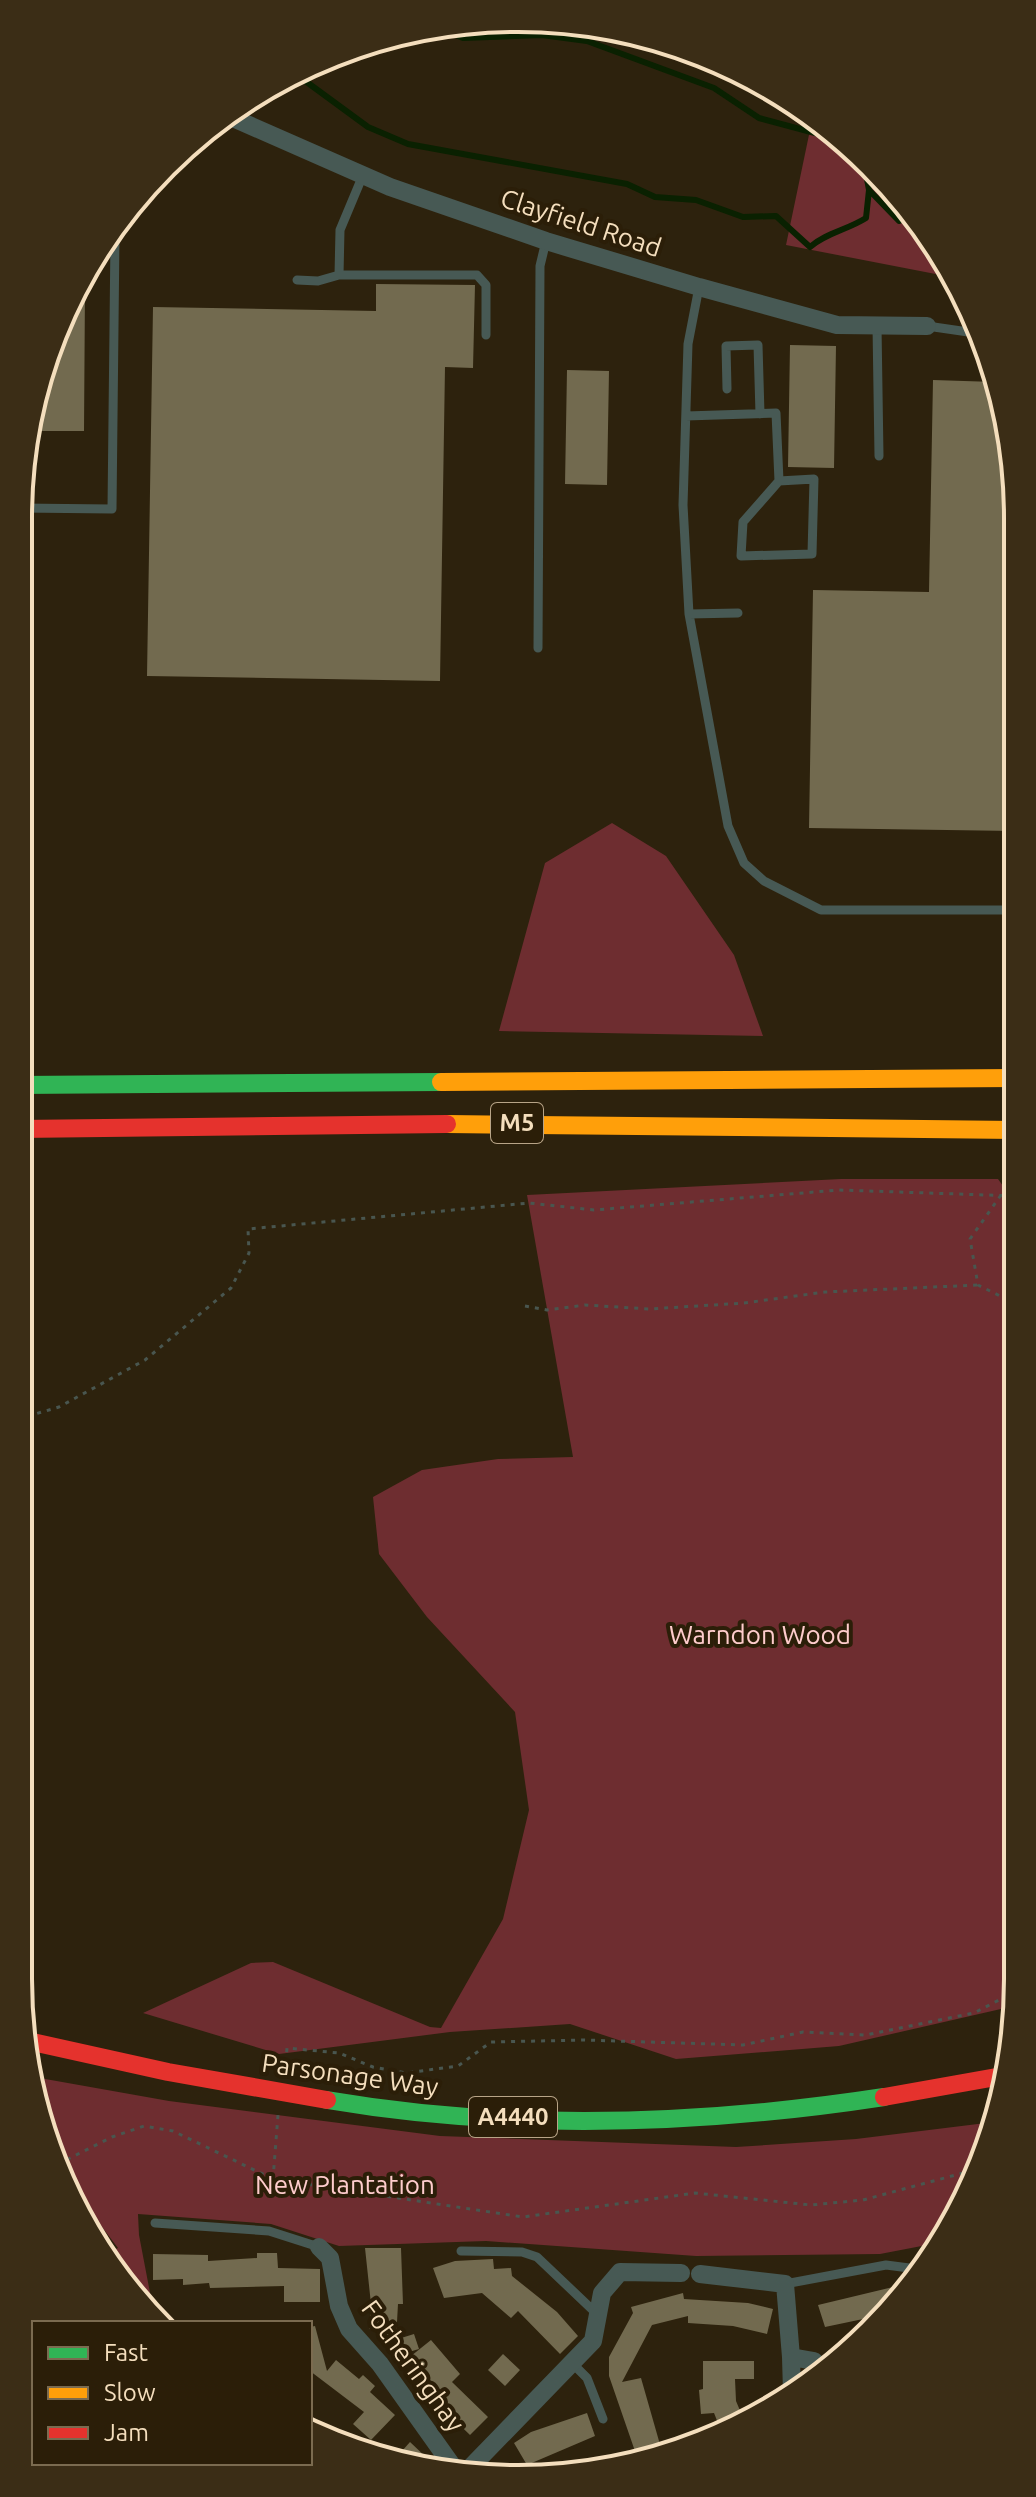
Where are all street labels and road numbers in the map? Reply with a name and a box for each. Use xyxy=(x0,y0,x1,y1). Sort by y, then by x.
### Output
street label: Clayfield Road xyxy=(497,183,665,262)
road number: M5 xyxy=(491,1103,543,1143)
street label: Parsonage Way xyxy=(260,2048,440,2101)
road number: A4440 xyxy=(469,2097,557,2137)
street label: Fotheringhay xyxy=(356,2294,471,2437)

